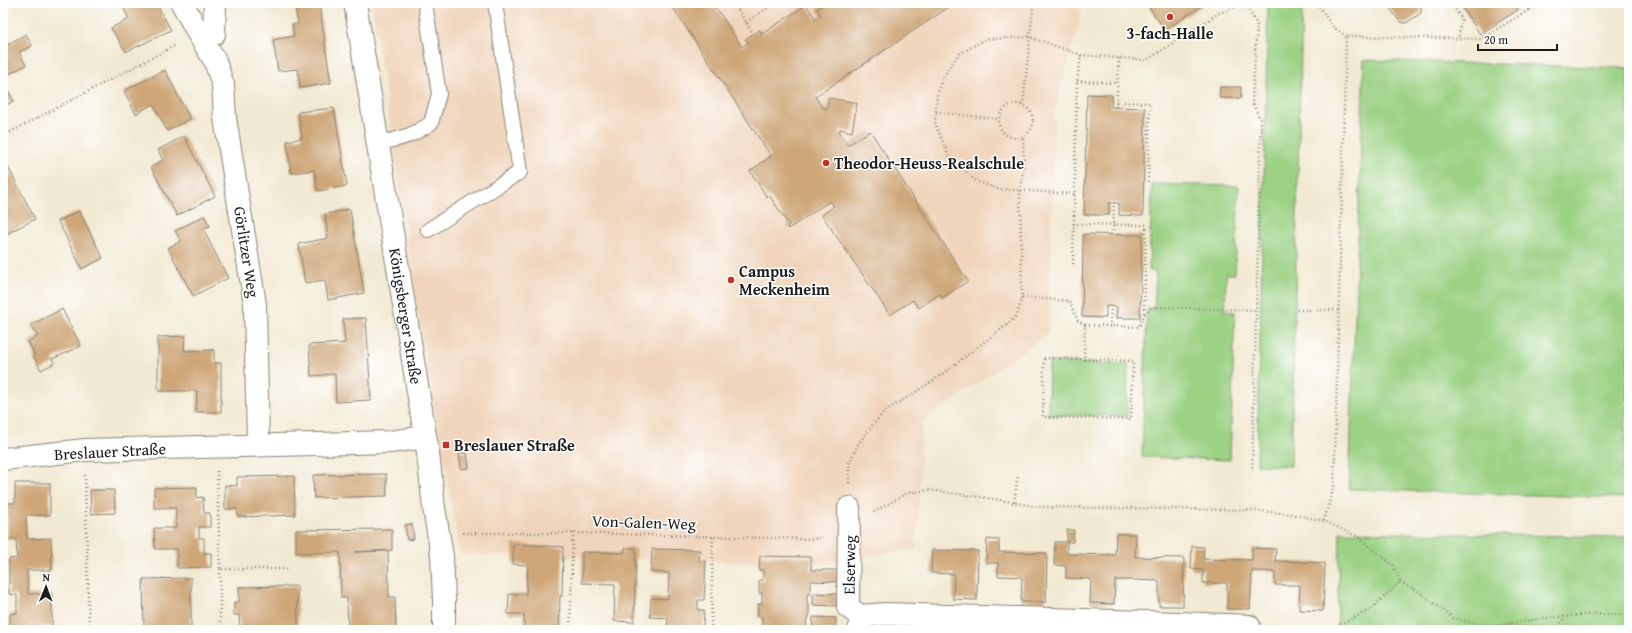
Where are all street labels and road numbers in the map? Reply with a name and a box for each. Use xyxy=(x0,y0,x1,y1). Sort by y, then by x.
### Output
street label: Görlitzer Weg xyxy=(228,205,266,299)
street label: Königsberger Straße xyxy=(383,246,429,386)
street label: Breslauer Straße xyxy=(53,436,167,466)
street label: Von-Galen-Weg xyxy=(592,508,696,536)
street label: Elserweg xyxy=(836,535,862,595)

